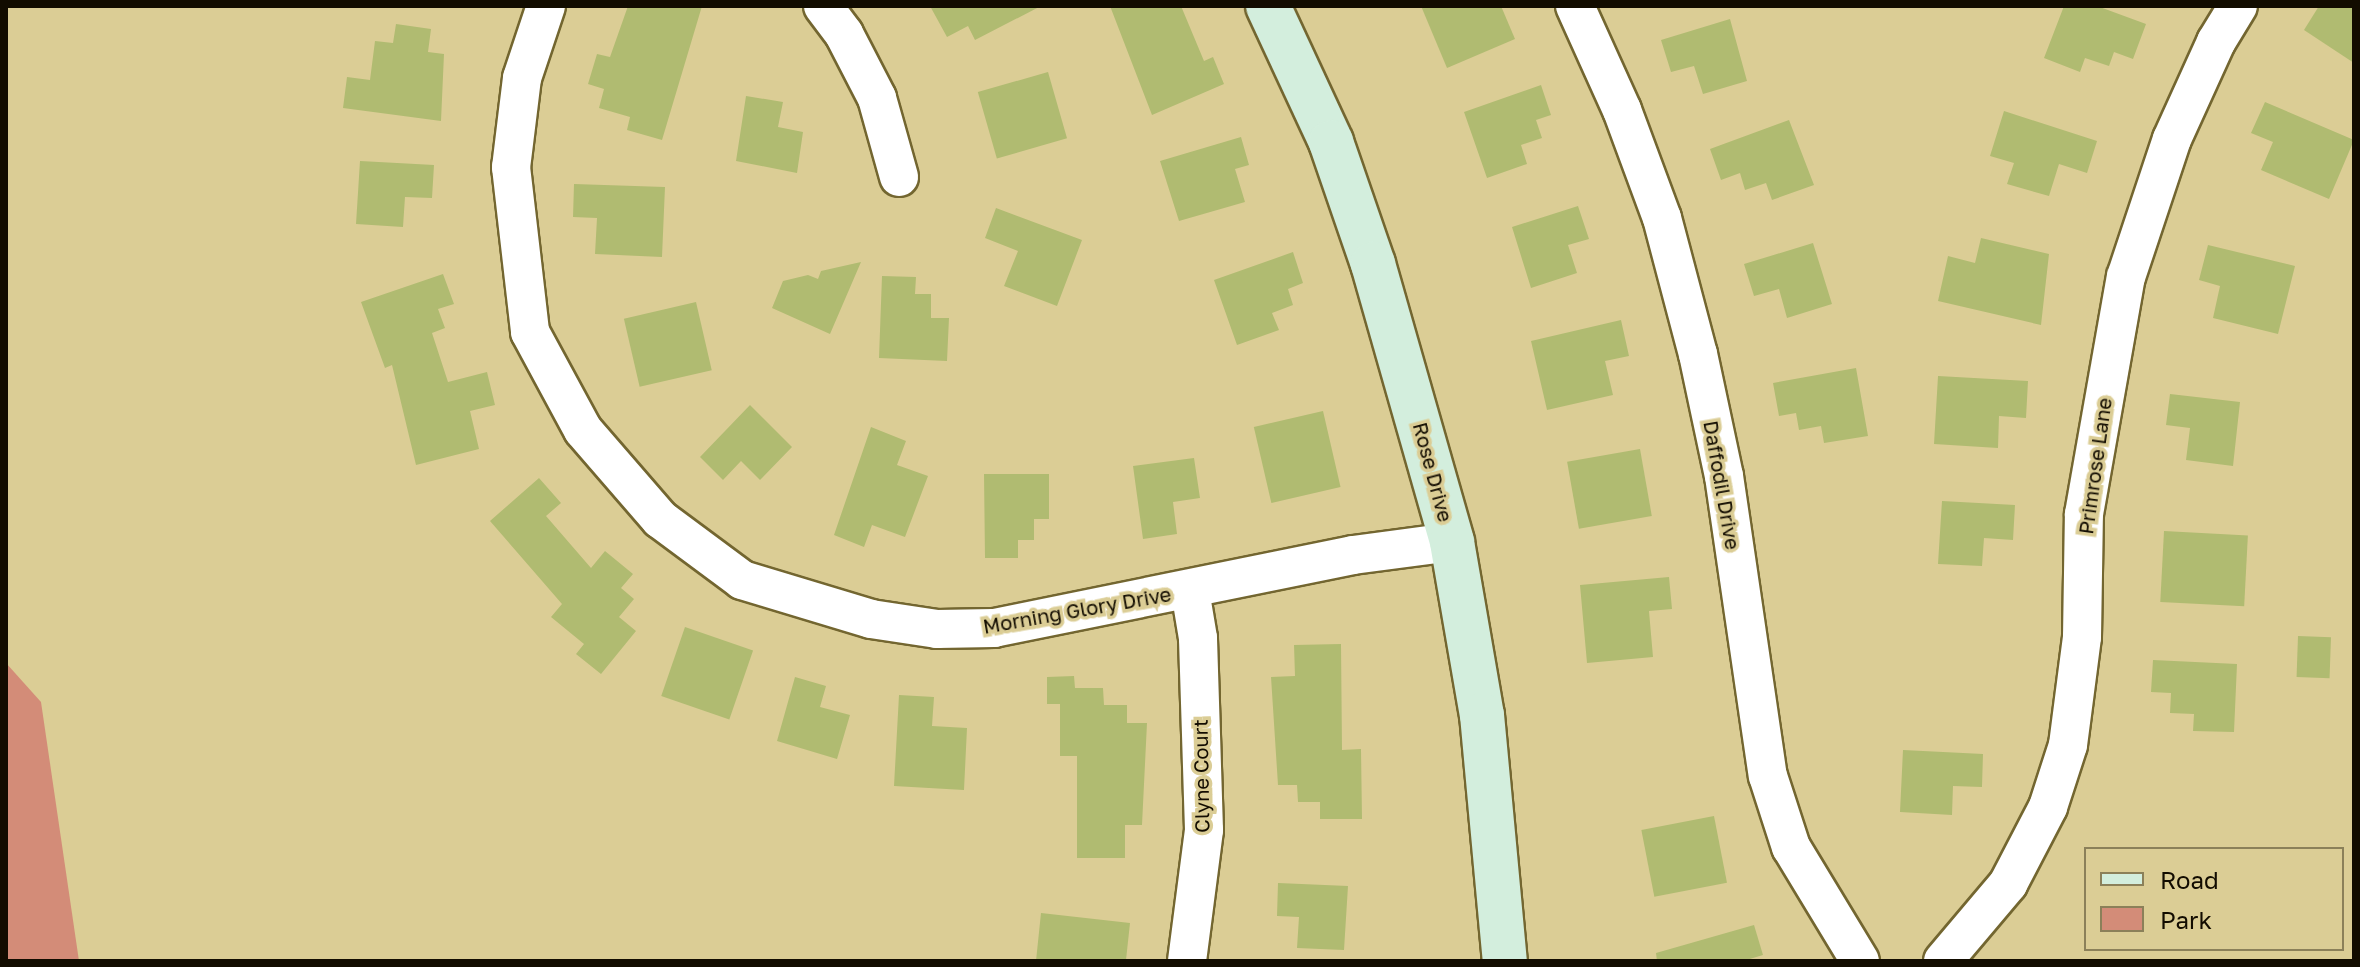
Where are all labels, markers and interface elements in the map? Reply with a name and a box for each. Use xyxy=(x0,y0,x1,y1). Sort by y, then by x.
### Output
street label: Primrose Lane xyxy=(2074,396,2116,536)
street label: Daffodil Drive xyxy=(1699,419,1745,551)
street label: Rose Drive xyxy=(1408,420,1458,524)
street label: Morning Glory Drive xyxy=(981,582,1173,638)
street label: Clyne Court xyxy=(1188,719,1214,833)
legend xyxy=(2084,847,2344,951)
text: Road xyxy=(2160,865,2219,894)
text: Park xyxy=(2160,905,2212,934)

